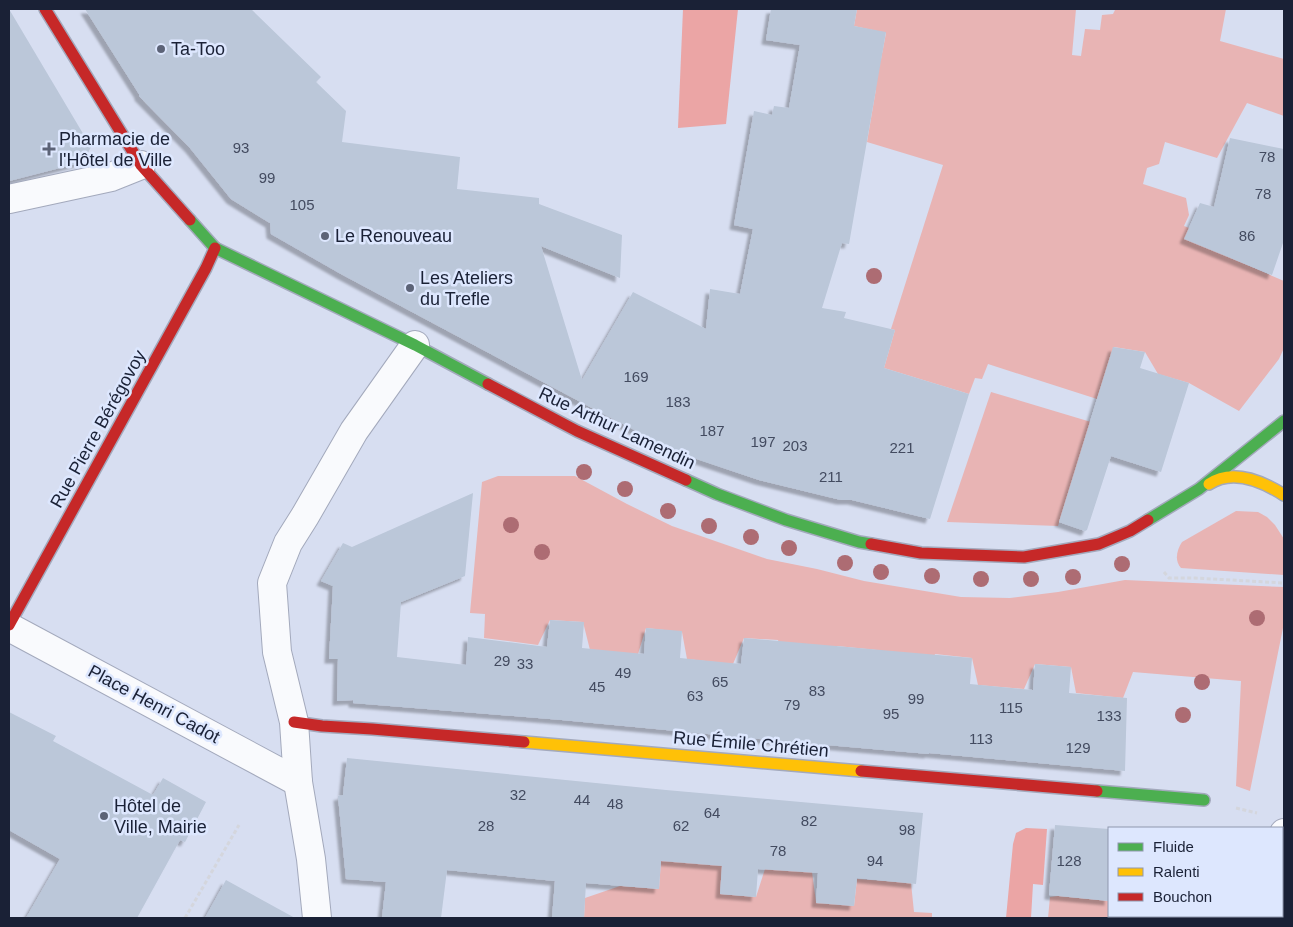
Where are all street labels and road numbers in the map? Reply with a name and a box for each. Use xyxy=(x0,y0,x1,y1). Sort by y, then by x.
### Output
street label: Rue Pierre Bérégovoy xyxy=(46,347,150,511)
street label: Rue Arthur Lamendin xyxy=(536,383,698,473)
street label: Place Henri Cadot xyxy=(85,661,223,747)
street label: Rue Émile Chrétien xyxy=(672,727,830,761)

